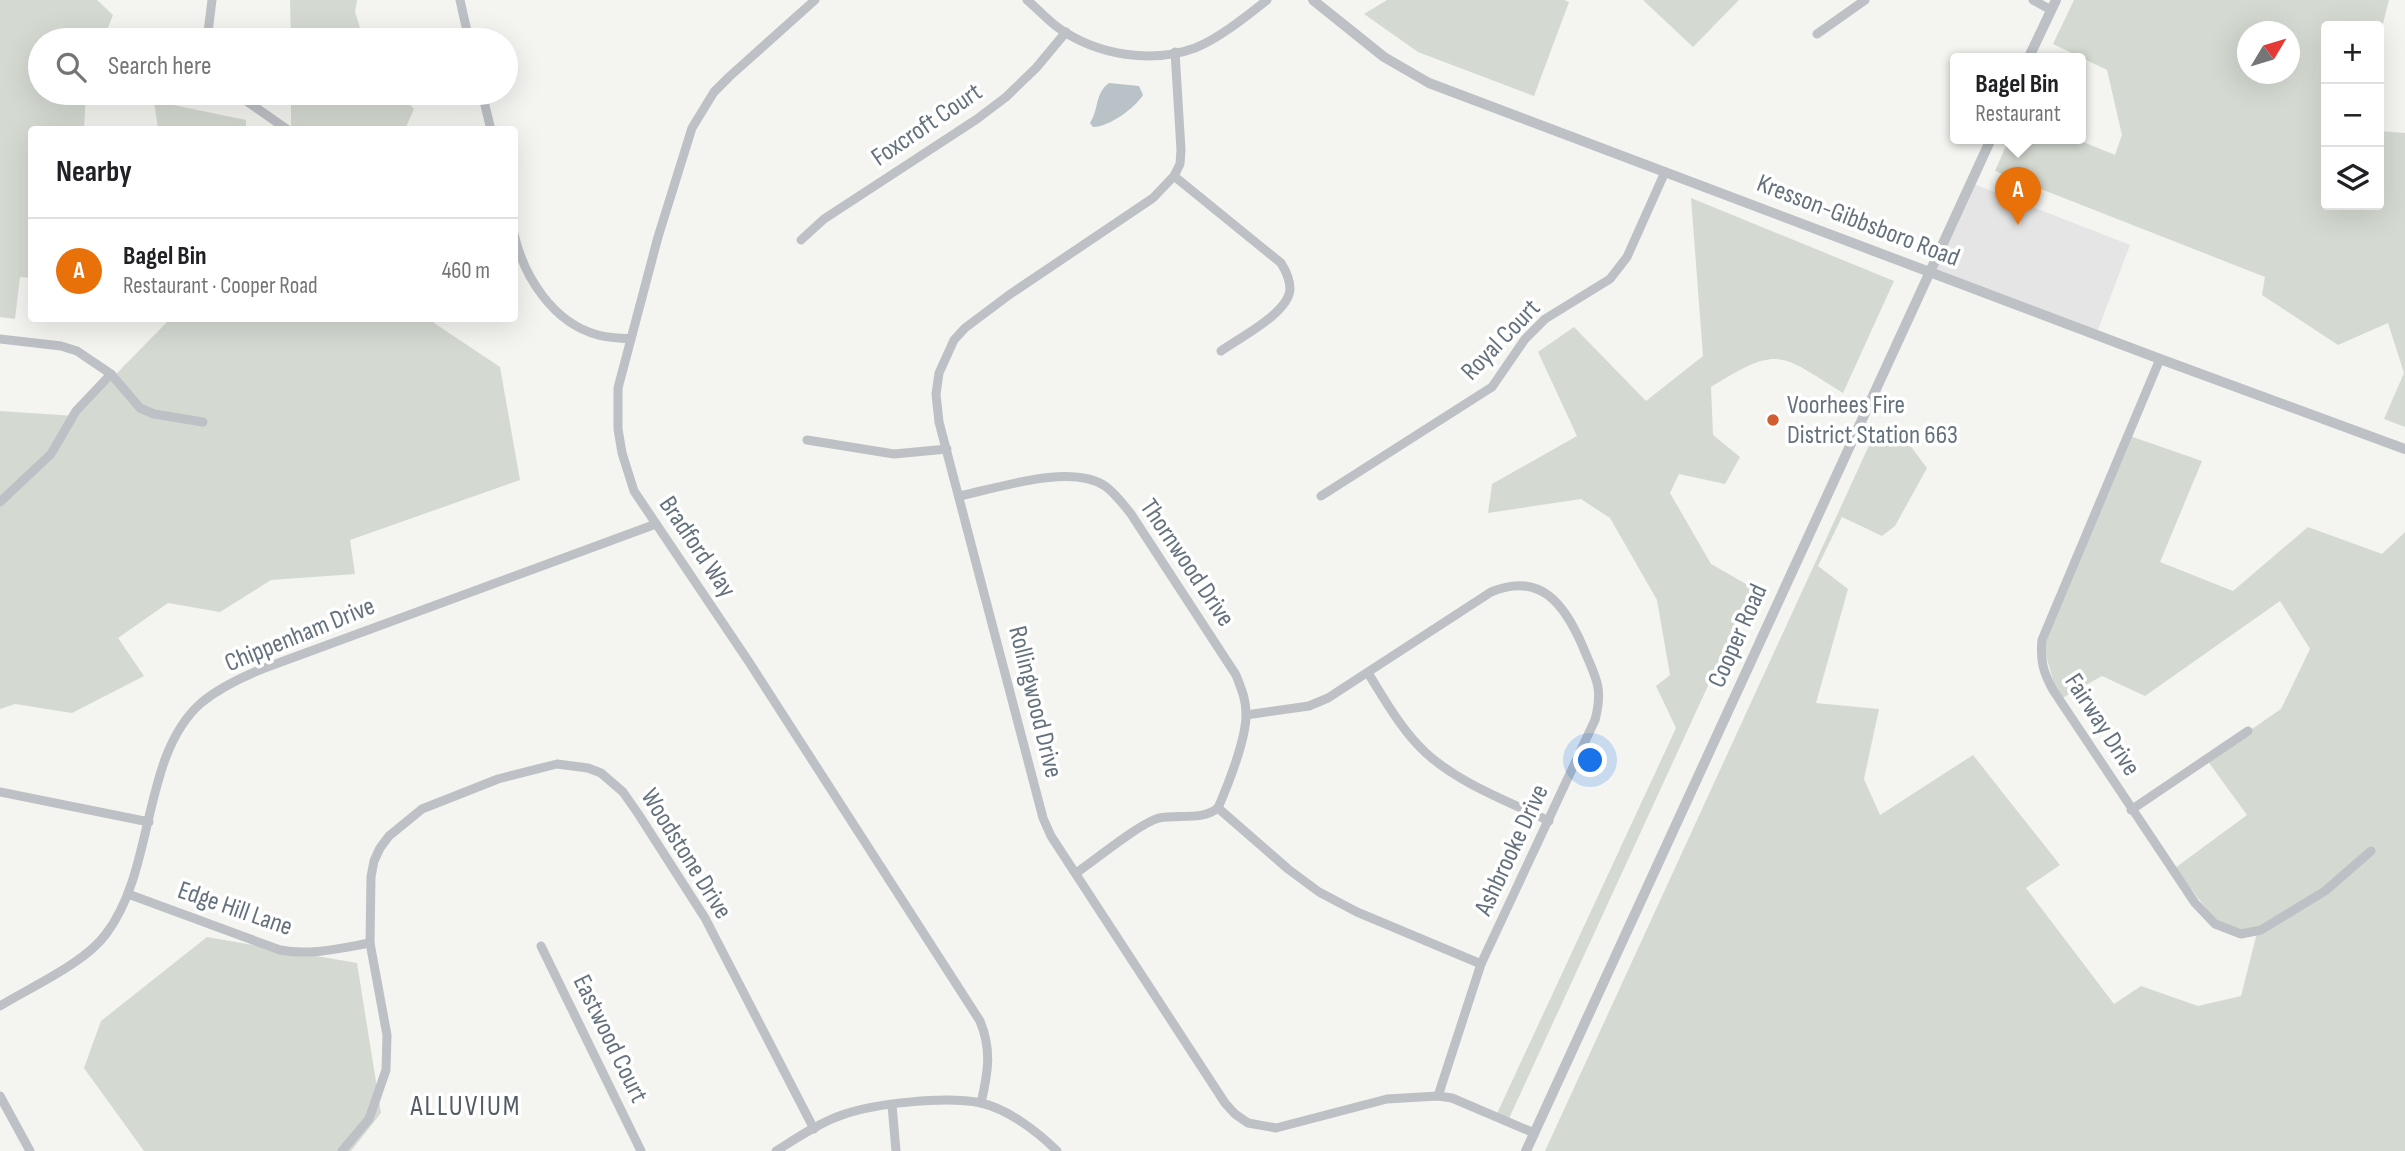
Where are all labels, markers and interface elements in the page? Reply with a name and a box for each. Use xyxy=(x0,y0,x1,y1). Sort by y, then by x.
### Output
north arrow xyxy=(2237,21,2300,84)
map controls xyxy=(2321,21,2384,210)
button: + xyxy=(2321,21,2384,84)
search box xyxy=(28,28,518,105)
icon: search xyxy=(52,48,90,86)
text: Search here xyxy=(108,51,211,82)
popup xyxy=(1950,53,2086,144)
text: Bagel Bin xyxy=(1975,69,2059,100)
street label: Foxcroft Court xyxy=(866,77,988,173)
button: − xyxy=(2321,84,2384,147)
text: Restaurant xyxy=(1975,100,2061,128)
button: layers xyxy=(2321,147,2384,210)
text: Nearby xyxy=(56,154,132,190)
pin: A xyxy=(1995,167,2041,225)
street label: Kresson-Gibbsboro Road xyxy=(1752,168,1964,274)
text: Bagel Bin xyxy=(123,241,207,272)
text: A xyxy=(74,257,84,285)
text: 460 m xyxy=(442,257,490,285)
text: Restaurant · Cooper Road xyxy=(123,272,318,300)
street label: Royal Court xyxy=(1455,293,1547,387)
place label: Voorhees Fire District Station 663 xyxy=(1787,390,1958,451)
marker: Voorhees Fire District Station 663 xyxy=(1765,412,1781,428)
street label: Bradford Way xyxy=(652,491,742,603)
street label: Thornwood Drive xyxy=(1133,493,1241,633)
street label: Cooper Road xyxy=(1701,579,1775,693)
street label: Chippenham Drive xyxy=(220,591,380,679)
street label: Rollingwood Drive xyxy=(1001,623,1069,781)
street label: Fairway Drive xyxy=(2057,668,2147,782)
your location xyxy=(1573,743,1607,777)
street label: Ashbrooke Drive xyxy=(1468,780,1556,921)
street label: Woodstone Drive xyxy=(634,783,738,925)
street label: Edge Hill Lane xyxy=(174,875,296,943)
street label: Eastwood Court xyxy=(566,970,654,1108)
district label: ALLUVIUM xyxy=(410,1090,521,1123)

